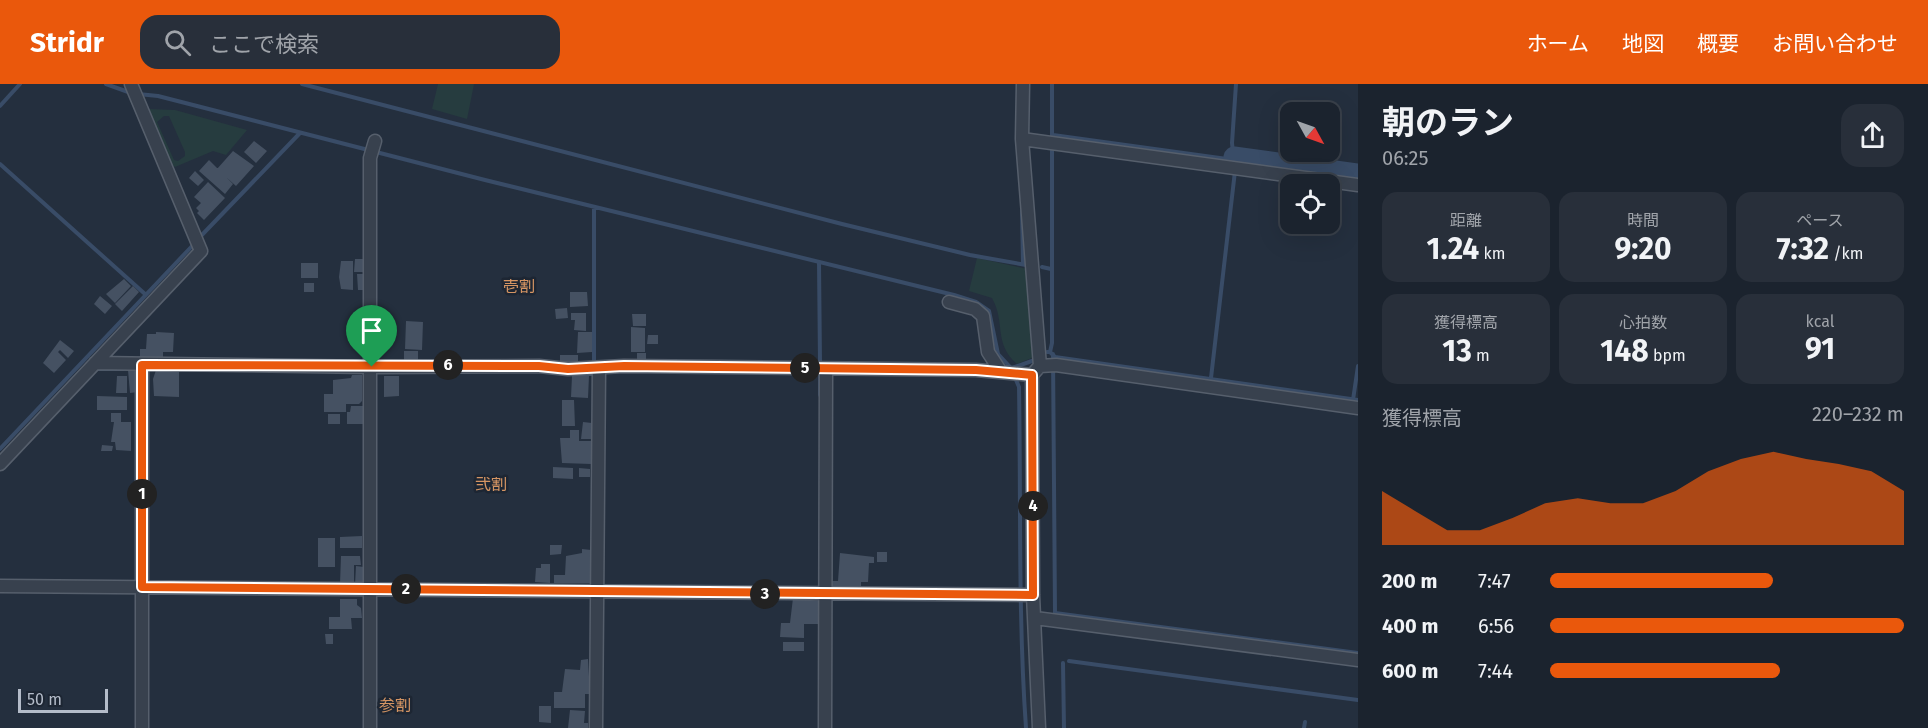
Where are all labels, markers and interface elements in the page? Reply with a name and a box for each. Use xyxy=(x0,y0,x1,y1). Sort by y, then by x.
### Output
search box xyxy=(140,15,560,69)
text: Stridr xyxy=(30,26,104,59)
icon: search xyxy=(161,26,194,59)
text: ここで検索 xyxy=(209,31,319,58)
text: ホーム xyxy=(1527,31,1589,57)
text: 地図 xyxy=(1622,31,1664,57)
text: 概要 xyxy=(1697,31,1739,57)
text: お問い合わせ xyxy=(1772,31,1898,57)
north arrow xyxy=(1280,102,1340,162)
map controls xyxy=(1280,102,1340,234)
text: 朝のラン xyxy=(1382,103,1514,143)
button: share xyxy=(1841,104,1904,167)
text: 06:25 xyxy=(1382,146,1429,170)
button: locate xyxy=(1280,174,1340,234)
text: 距離 xyxy=(1450,211,1482,230)
text: 時間 xyxy=(1627,211,1659,230)
text: ペース xyxy=(1796,211,1844,230)
text: 1.24 xyxy=(1427,231,1479,267)
text: 9:20 xyxy=(1614,231,1672,267)
text: 7:32 xyxy=(1777,231,1829,267)
text: km xyxy=(1479,244,1505,263)
text: /km xyxy=(1829,244,1864,263)
district label: 壱割 xyxy=(503,277,535,296)
pin xyxy=(346,305,397,367)
text: kcal xyxy=(1806,312,1834,331)
text: 獲得標高 xyxy=(1434,313,1498,332)
text: 心拍数 xyxy=(1619,313,1667,332)
icon: arrive xyxy=(355,314,388,347)
text: 91 xyxy=(1805,331,1835,367)
text: 13 xyxy=(1442,333,1472,369)
text: 148 xyxy=(1600,333,1649,369)
text: m xyxy=(1472,346,1490,365)
text: bpm xyxy=(1649,346,1686,365)
pin: 6 xyxy=(433,350,463,380)
pin: 5 xyxy=(790,353,820,383)
text: 6 xyxy=(443,355,453,374)
text: 5 xyxy=(801,358,809,377)
text: 220–232 m xyxy=(1812,402,1904,426)
text: 獲得標高 xyxy=(1382,406,1462,430)
district label: 弐割 xyxy=(475,475,507,494)
pin: 1 xyxy=(127,479,157,509)
text: 1 xyxy=(138,484,146,503)
pin: 4 xyxy=(1018,491,1048,521)
text: 4 xyxy=(1028,496,1038,515)
text: 200 m xyxy=(1382,569,1437,593)
text: 7:47 xyxy=(1478,569,1511,593)
pin: 2 xyxy=(391,574,421,604)
text: 2 xyxy=(402,579,410,598)
pin: 3 xyxy=(750,579,780,609)
text: 3 xyxy=(761,584,769,603)
text: 400 m xyxy=(1382,614,1438,638)
text: 6:56 xyxy=(1478,614,1514,638)
text: 600 m xyxy=(1382,659,1438,683)
text: 7:44 xyxy=(1478,659,1513,683)
scale bar xyxy=(18,686,108,714)
text: 50 m xyxy=(27,690,62,709)
district label: 参割 xyxy=(379,696,411,715)

